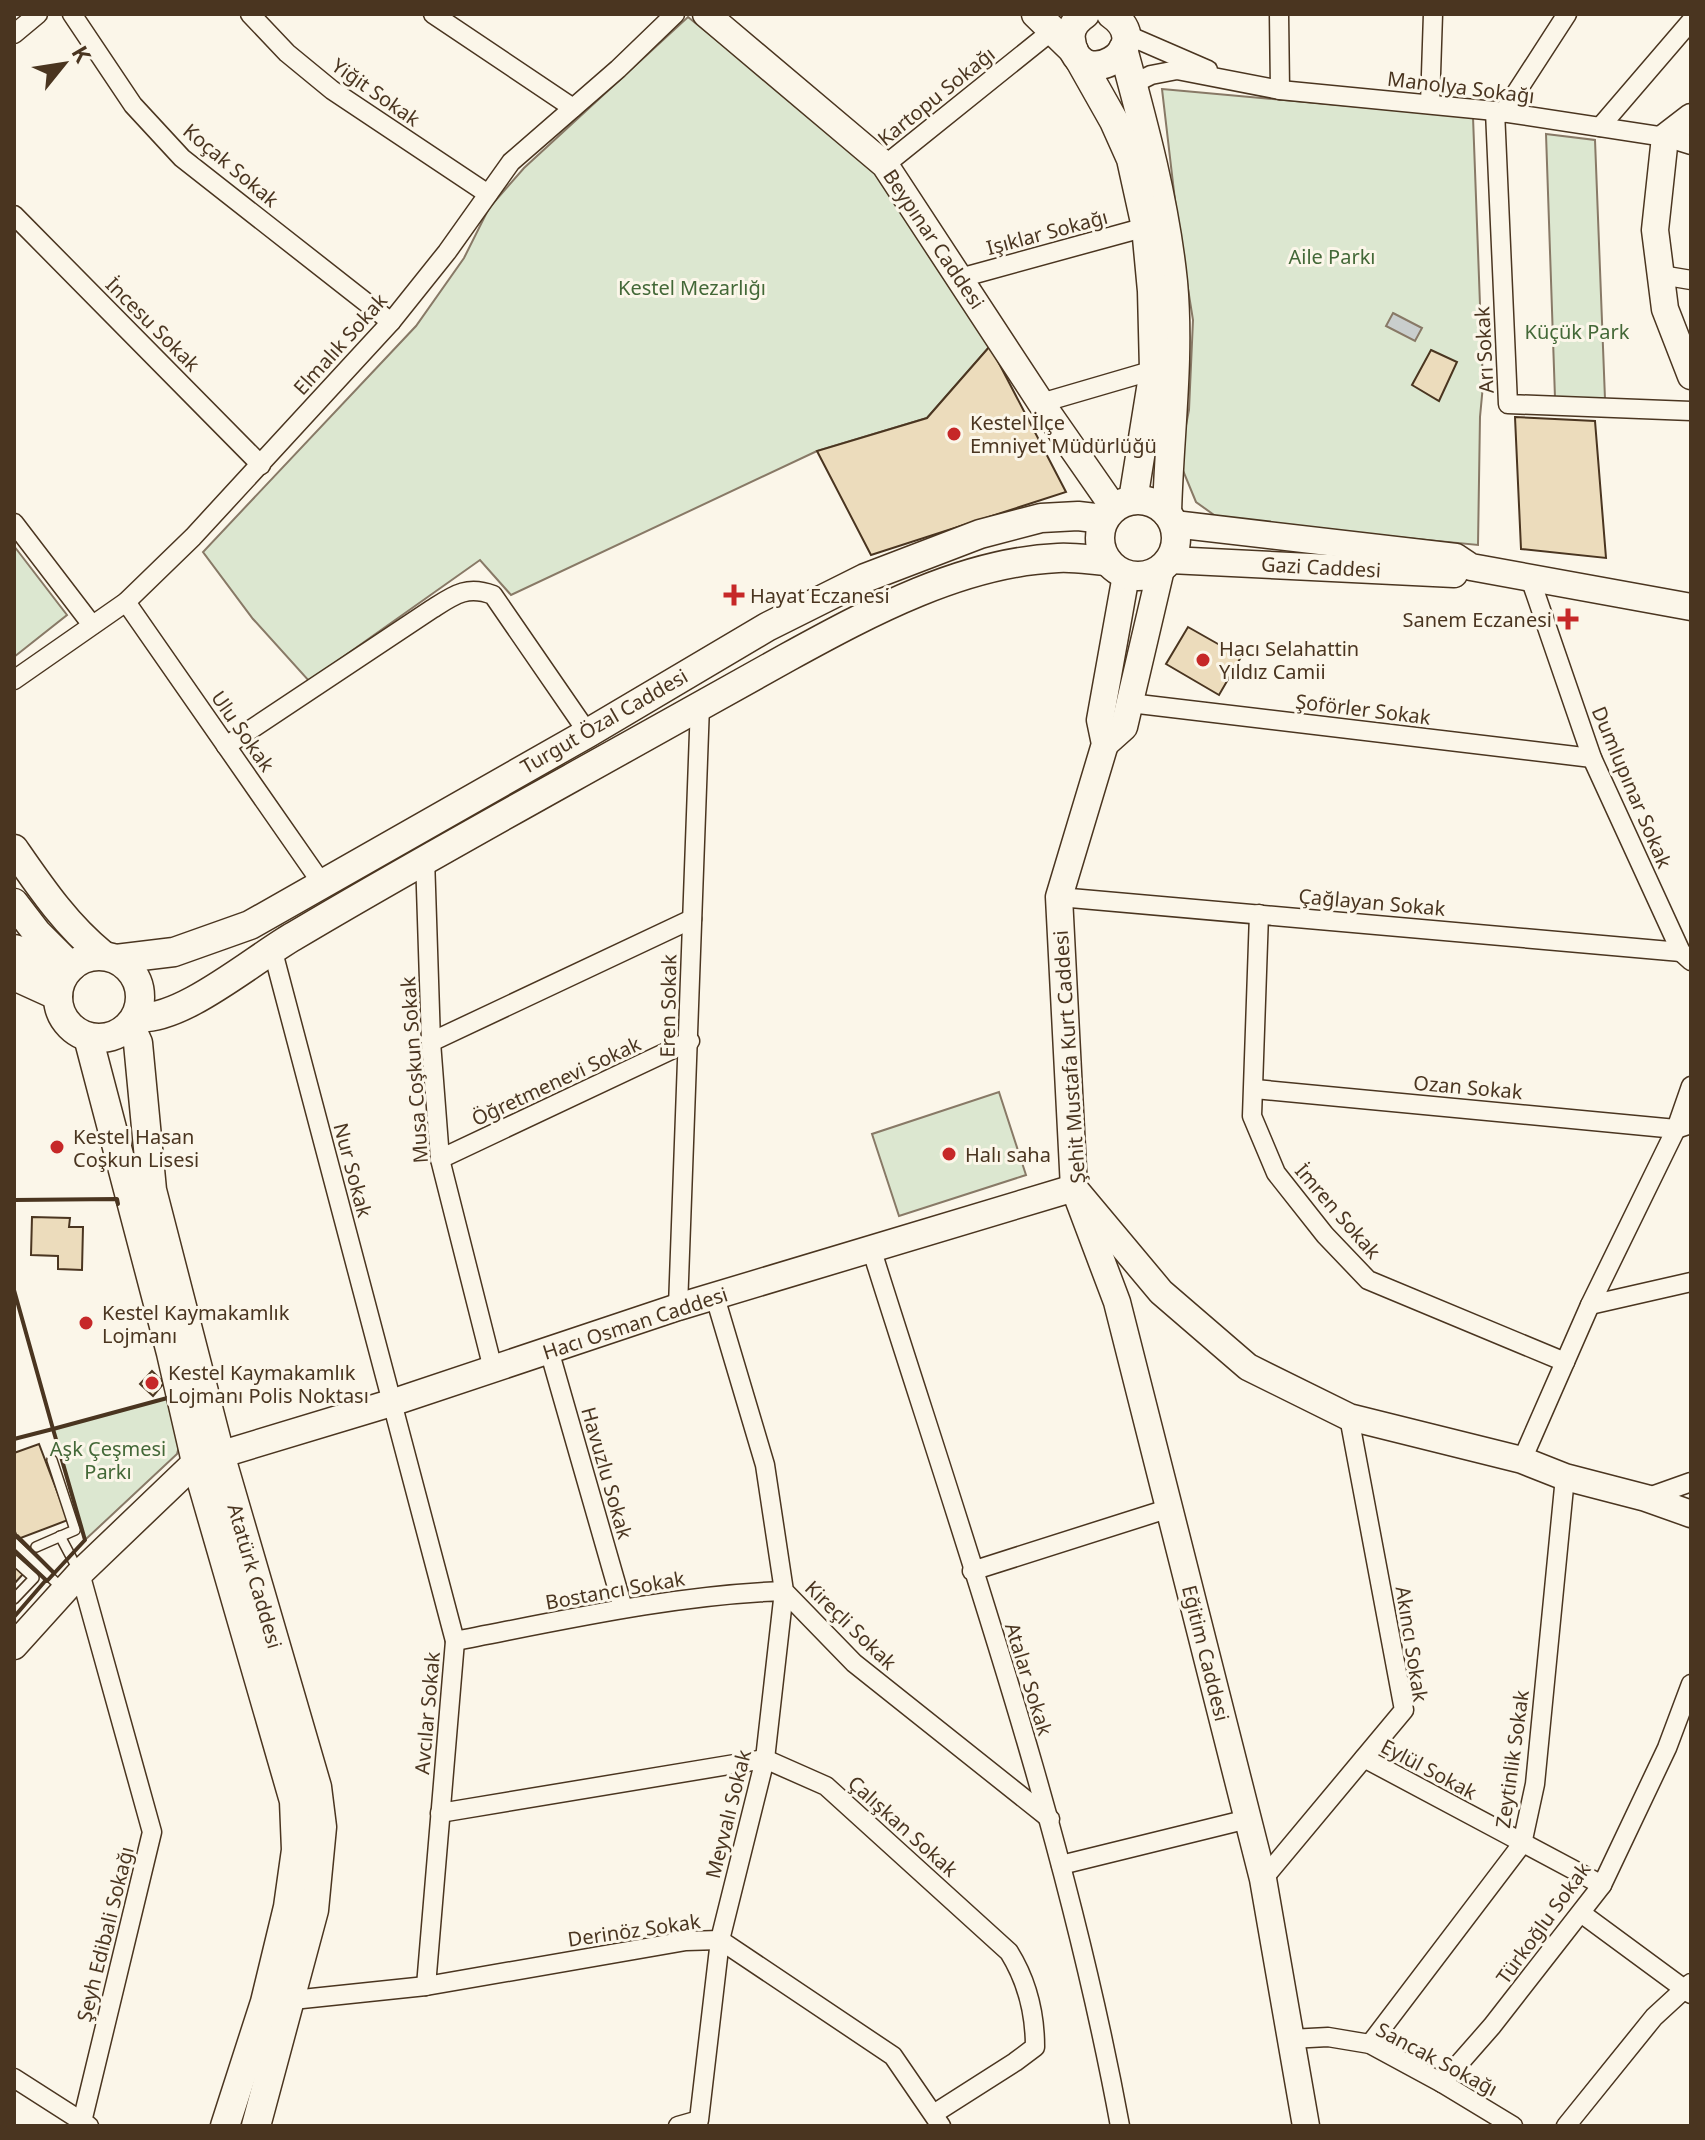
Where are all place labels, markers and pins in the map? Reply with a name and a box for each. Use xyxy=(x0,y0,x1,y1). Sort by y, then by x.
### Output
place label: Kestel İlçe Emniyet Müdürlüğü xyxy=(970,409,1157,459)
marker: Kestel İlçe Emniyet Müdürlüğü xyxy=(945,425,963,443)
place label: Hayat Eczanesi xyxy=(750,582,890,609)
marker: Hayat Eczanesi xyxy=(725,586,743,604)
place label: Sanem Eczanesi xyxy=(1403,606,1552,633)
marker: Sanem Eczanesi xyxy=(1559,610,1577,628)
place label: Hacı Selahattin Yıldız Camii xyxy=(1219,635,1359,685)
marker: Hacı Selahattin Yıldız Camii xyxy=(1194,651,1212,669)
place label: Kestel Hasan Coşkun Lisesi xyxy=(73,1123,199,1173)
marker: Kestel Hasan Coşkun Lisesi xyxy=(48,1138,66,1156)
place label: Halı saha xyxy=(965,1141,1051,1168)
marker: Halı saha xyxy=(940,1145,958,1163)
place label: Kestel Kaymakamlık Lojmanı xyxy=(102,1299,290,1349)
marker: Kestel Kaymakamlık Lojmanı xyxy=(77,1314,95,1332)
place label: Kestel Kaymakamlık Lojmanı Polis Noktası xyxy=(168,1359,369,1409)
marker: Kestel Kaymakamlık Lojmanı Polis Noktası xyxy=(143,1374,161,1392)

